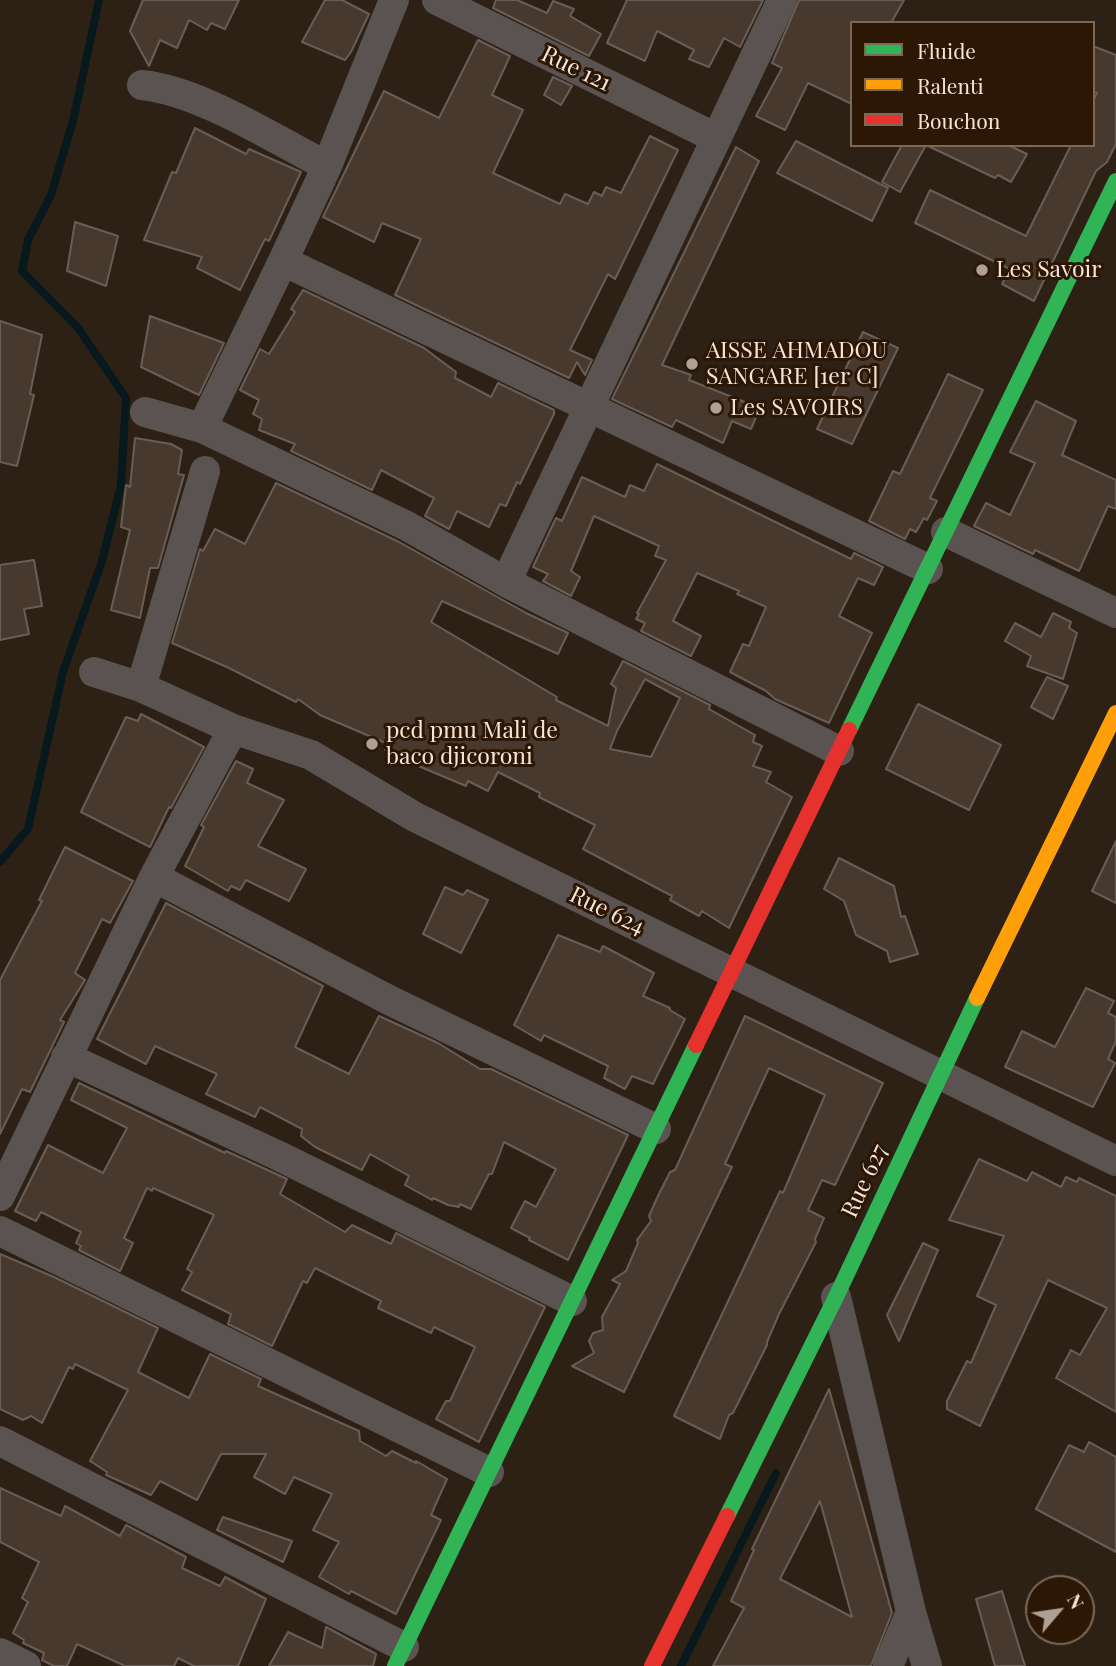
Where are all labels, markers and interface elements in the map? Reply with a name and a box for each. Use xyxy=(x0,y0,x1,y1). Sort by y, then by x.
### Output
legend xyxy=(850,21,1095,147)
text: Fluide xyxy=(917,36,976,64)
street label: Rue 121 xyxy=(537,40,615,98)
text: Ralenti xyxy=(917,71,984,99)
text: Bouchon xyxy=(917,106,1000,134)
place label: Les Savoir xyxy=(996,256,1102,284)
marker: Les Savoir xyxy=(974,262,990,278)
place label: AISSE AHMADOU SANGARE [1er C] xyxy=(706,337,887,391)
marker: AISSE AHMADOU SANGARE [1er C] xyxy=(684,356,700,372)
place label: Les SAVOIRS xyxy=(730,394,863,422)
marker: Les SAVOIRS xyxy=(708,400,724,416)
place label: pcd pmu Mali de baco djicoroni xyxy=(386,717,558,771)
marker: pcd pmu Mali de baco djicoroni xyxy=(364,736,380,752)
street label: Rue 624 xyxy=(565,881,649,941)
street label: Rue 627 xyxy=(836,1140,894,1222)
north arrow xyxy=(1025,1575,1095,1645)
text: N xyxy=(1062,1588,1091,1613)

